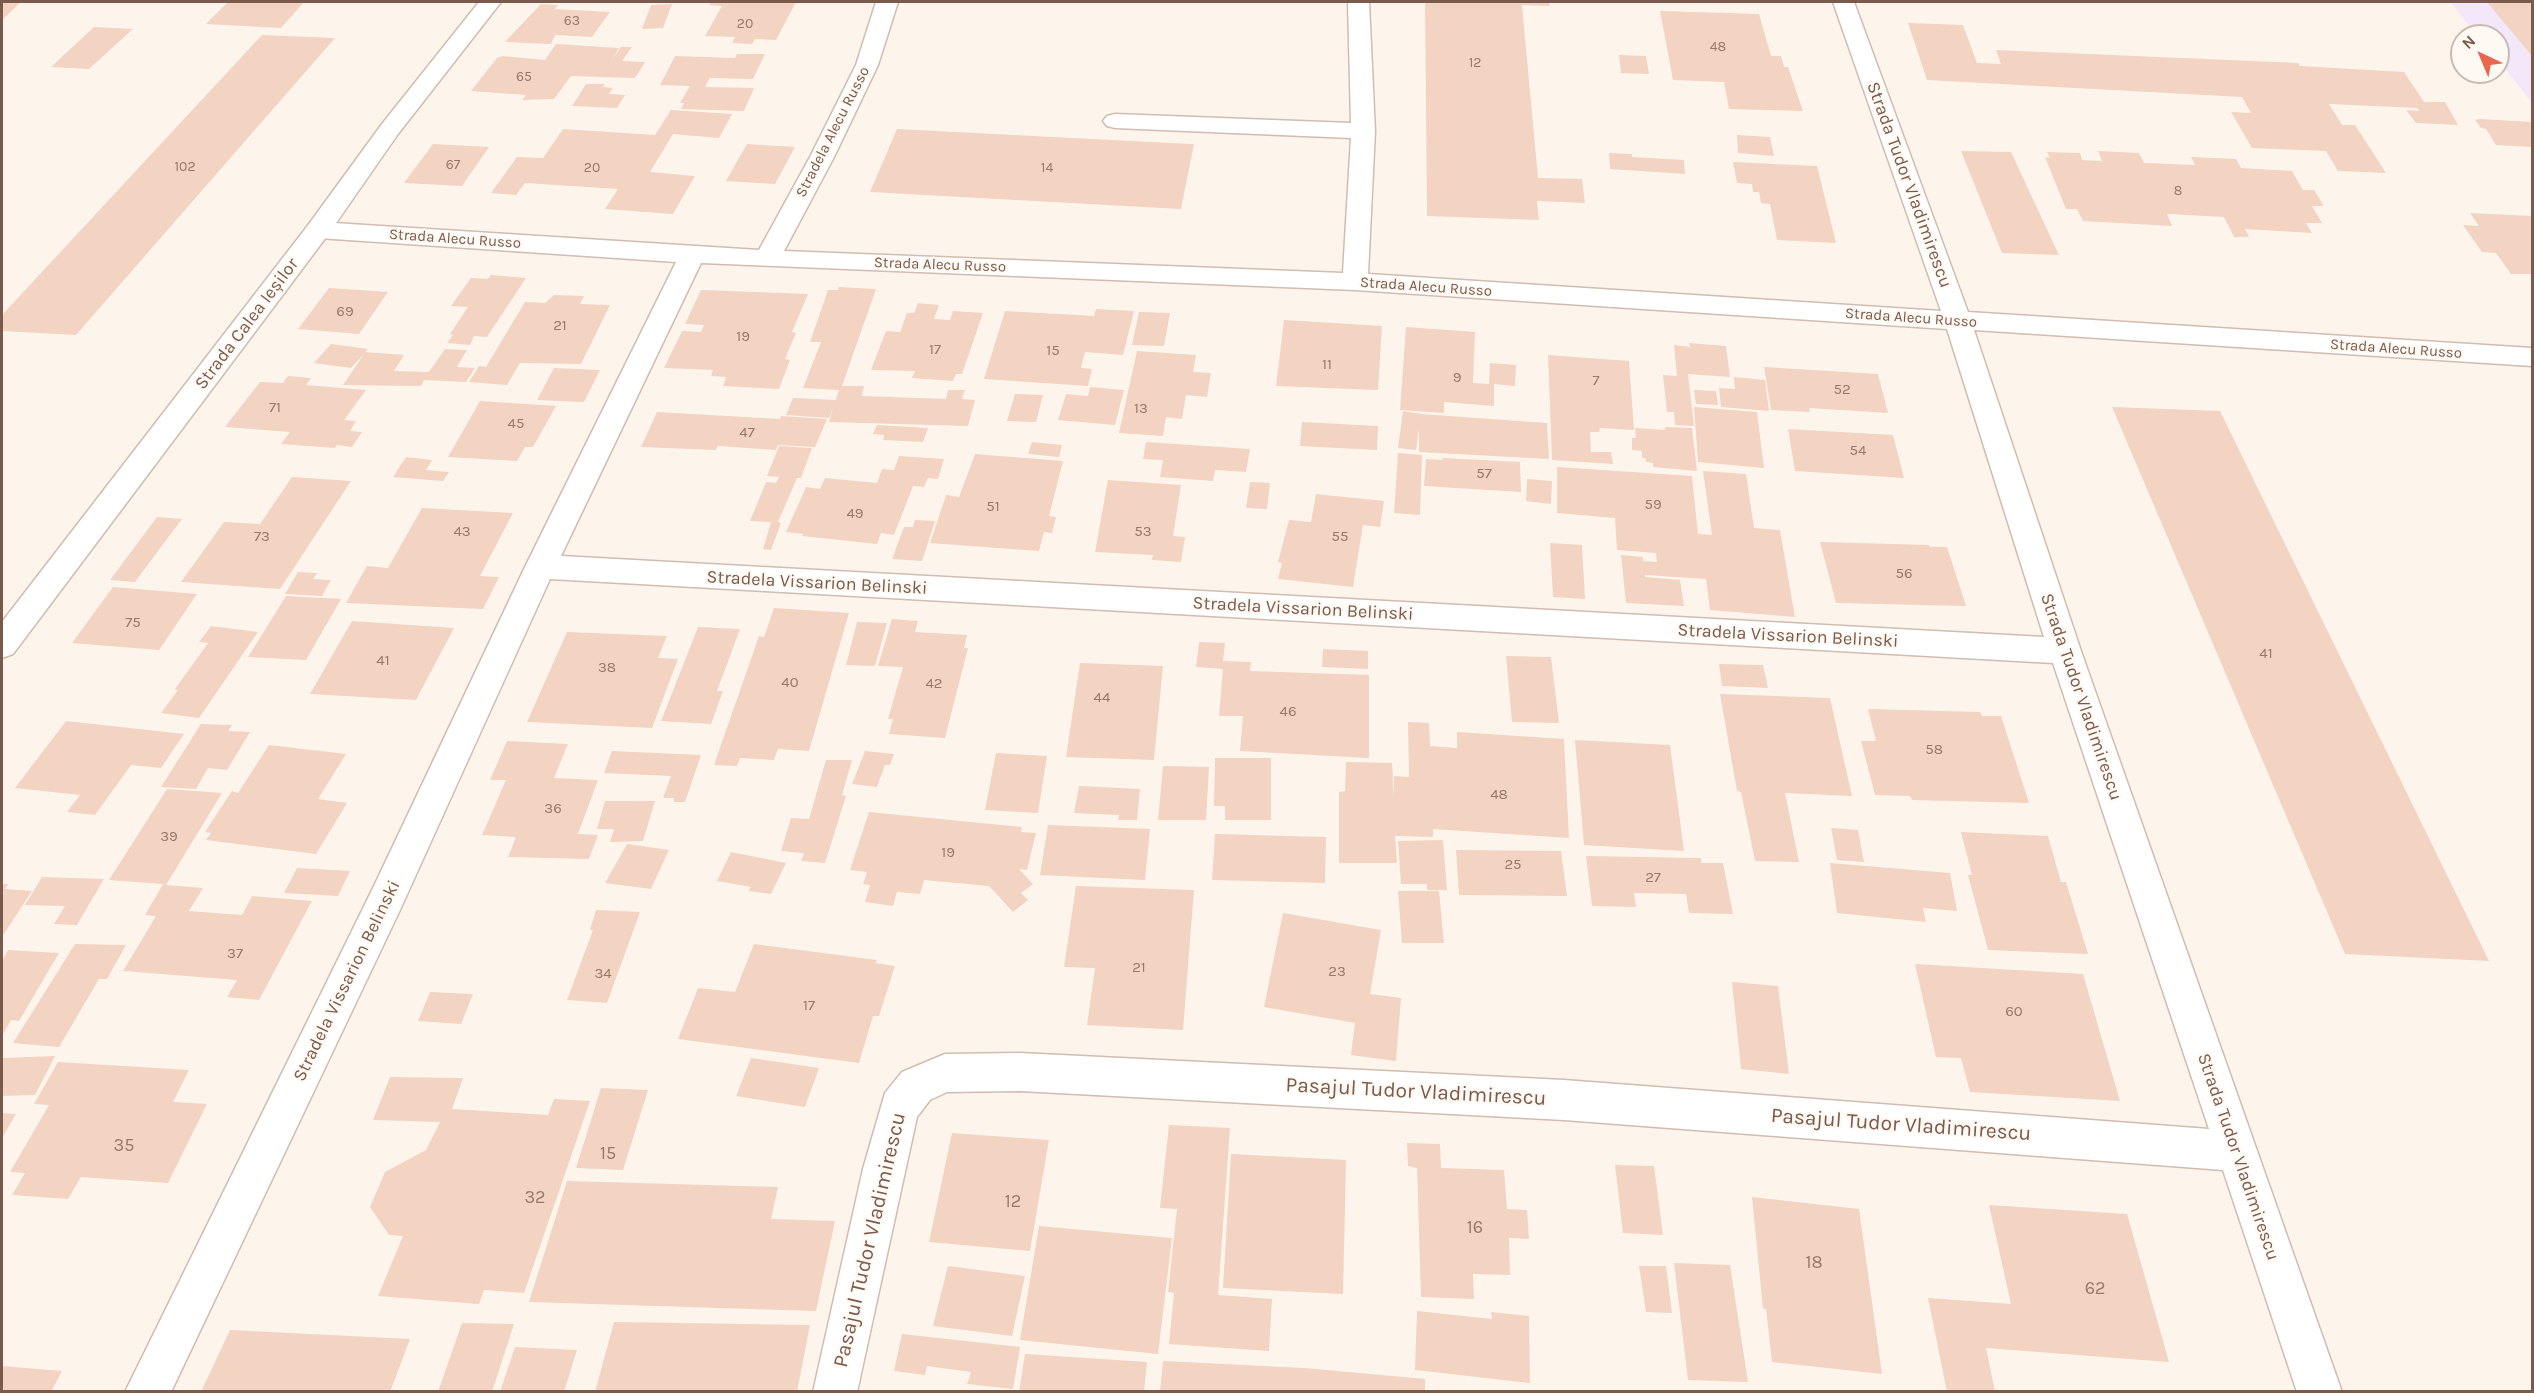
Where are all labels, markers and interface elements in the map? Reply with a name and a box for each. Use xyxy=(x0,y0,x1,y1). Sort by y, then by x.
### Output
house number: 63 xyxy=(564,13,580,29)
house number: 20 xyxy=(737,16,753,32)
north arrow xyxy=(2450,24,2510,84)
text: N xyxy=(2458,31,2479,53)
house number: 48 xyxy=(1710,39,1726,55)
house number: 12 xyxy=(1469,55,1481,71)
street label: Stradela Alecu Russo xyxy=(792,64,874,200)
house number: 65 xyxy=(516,69,532,85)
street label: Strada Tudor Vladimirescu xyxy=(1862,79,1956,291)
house number: 67 xyxy=(446,157,460,173)
house number: 102 xyxy=(174,159,196,175)
house number: 20 xyxy=(584,160,600,176)
house number: 14 xyxy=(1041,160,1053,176)
house number: 8 xyxy=(2174,183,2182,199)
street label: Strada Alecu Russo xyxy=(388,225,522,253)
street label: Strada Calea Ieșilor xyxy=(191,254,303,394)
street label: Strada Alecu Russo xyxy=(874,254,1006,276)
street label: Strada Alecu Russo xyxy=(1359,273,1493,301)
house number: 69 xyxy=(336,303,354,321)
street label: Strada Alecu Russo xyxy=(1844,304,1978,332)
house number: 21 xyxy=(553,317,567,335)
house number: 19 xyxy=(736,328,750,346)
street label: Strada Alecu Russo xyxy=(2329,335,2463,363)
house number: 17 xyxy=(929,341,941,359)
house number: 15 xyxy=(1046,342,1060,360)
house number: 11 xyxy=(1322,356,1332,374)
house number: 9 xyxy=(1453,369,1461,387)
house number: 7 xyxy=(1592,372,1600,390)
house number: 52 xyxy=(1833,381,1851,399)
house number: 71 xyxy=(269,399,281,417)
house number: 13 xyxy=(1134,400,1148,418)
house number: 45 xyxy=(508,415,524,433)
house number: 47 xyxy=(739,424,755,442)
house number: 54 xyxy=(1850,442,1866,460)
house number: 57 xyxy=(1476,465,1492,483)
house number: 59 xyxy=(1644,496,1662,514)
house number: 51 xyxy=(986,498,1000,516)
house number: 49 xyxy=(846,505,864,523)
house number: 43 xyxy=(453,523,471,541)
house number: 53 xyxy=(1134,523,1152,541)
house number: 73 xyxy=(254,528,270,546)
house number: 55 xyxy=(1332,528,1348,546)
house number: 56 xyxy=(1895,565,1913,583)
street label: Stradela Vissarion Belinski xyxy=(706,566,928,600)
street label: Strada Tudor Vladimirescu xyxy=(2035,591,2127,803)
street label: Stradela Vissarion Belinski xyxy=(1192,592,1414,626)
house number: 75 xyxy=(125,614,141,632)
street label: Stradela Vissarion Belinski xyxy=(1677,619,1899,653)
house number: 41 xyxy=(2259,645,2273,663)
house number: 41 xyxy=(376,652,390,670)
house number: 38 xyxy=(598,659,616,677)
house number: 40 xyxy=(781,674,799,692)
house number: 42 xyxy=(925,675,943,693)
house number: 44 xyxy=(1094,689,1110,707)
house number: 46 xyxy=(1280,703,1296,721)
house number: 58 xyxy=(1925,741,1943,759)
house number: 48 xyxy=(1490,786,1508,804)
house number: 36 xyxy=(544,800,562,818)
house number: 39 xyxy=(160,828,178,846)
house number: 19 xyxy=(941,844,955,862)
house number: 25 xyxy=(1504,856,1522,874)
house number: 27 xyxy=(1645,869,1661,887)
street label: Stradela Vissarion Belinski xyxy=(289,877,405,1085)
house number: 37 xyxy=(227,945,243,963)
house number: 21 xyxy=(1132,959,1146,977)
house number: 23 xyxy=(1328,963,1346,981)
house number: 34 xyxy=(594,965,612,983)
house number: 17 xyxy=(803,997,815,1015)
house number: 60 xyxy=(2005,1003,2023,1021)
street label: Strada Tudor Vladimirescu xyxy=(2192,1051,2284,1263)
street label: Pasajul Tudor Vladimirescu xyxy=(1285,1073,1547,1111)
street label: Pasajul Tudor Vladimirescu xyxy=(1770,1103,2032,1147)
street label: Pasajul Tudor Vladimirescu xyxy=(828,1110,912,1370)
house number: 35 xyxy=(114,1135,134,1157)
house number: 15 xyxy=(600,1143,616,1165)
house number: 32 xyxy=(524,1187,546,1209)
house number: 12 xyxy=(1005,1191,1021,1213)
house number: 16 xyxy=(1467,1217,1483,1239)
house number: 18 xyxy=(1805,1252,1823,1274)
house number: 62 xyxy=(2085,1278,2105,1300)

